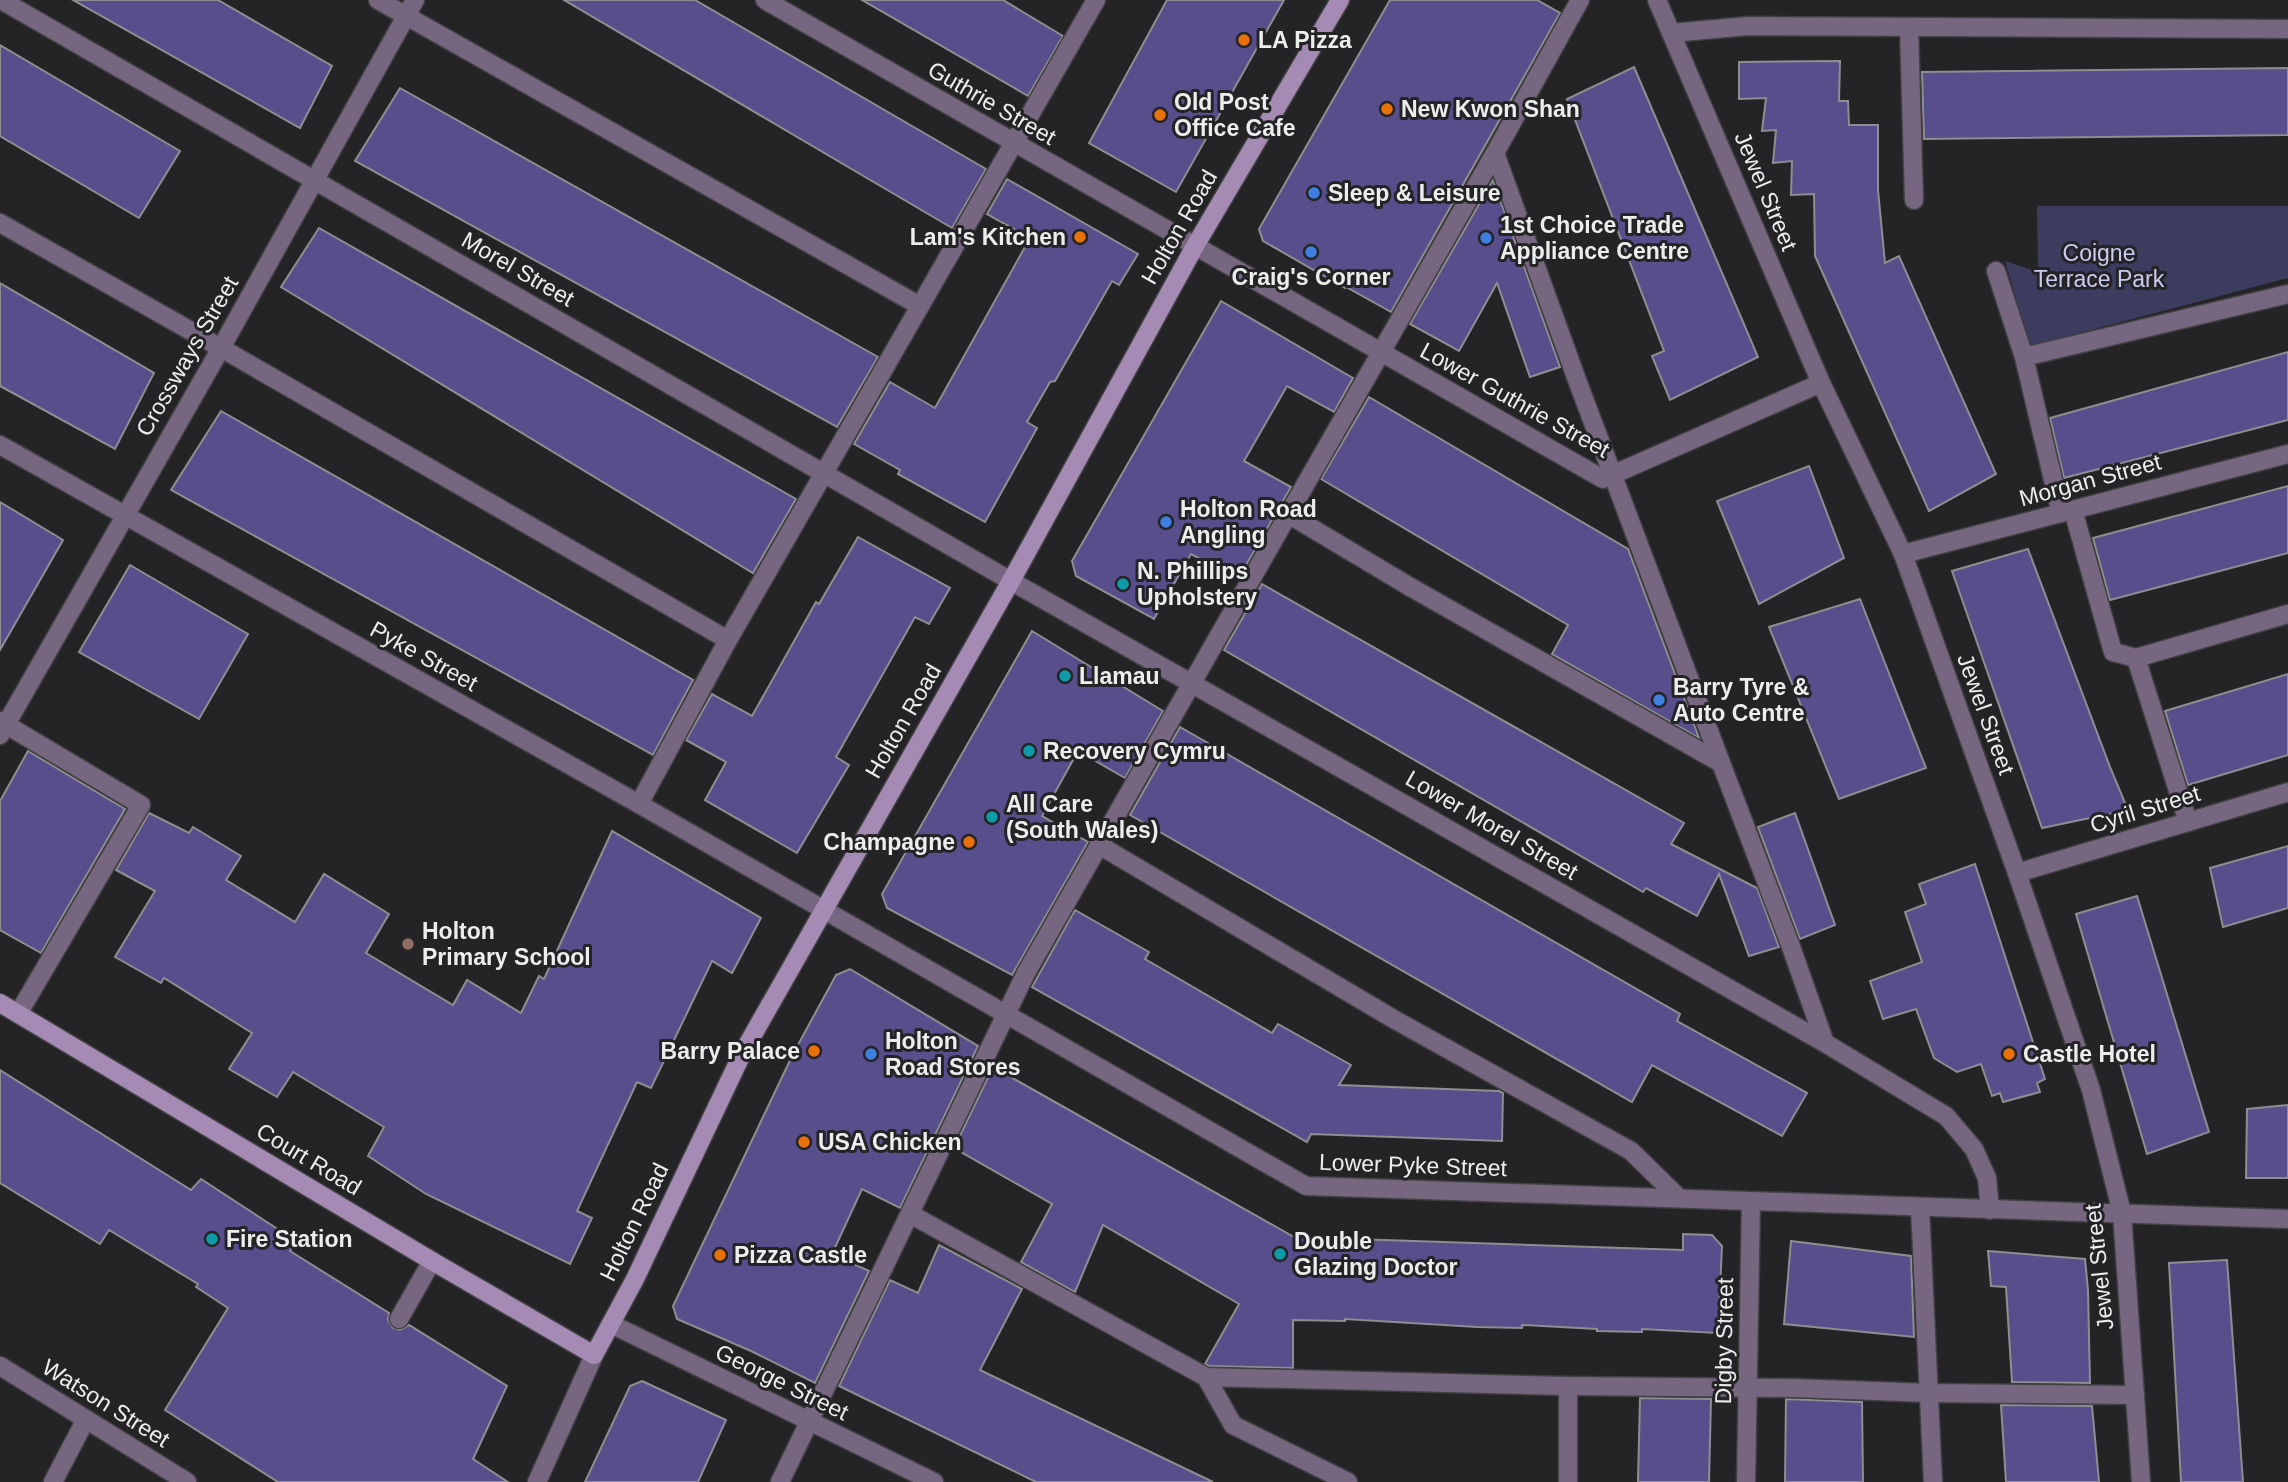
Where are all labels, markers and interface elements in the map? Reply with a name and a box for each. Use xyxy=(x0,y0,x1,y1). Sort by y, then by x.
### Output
place label: LA Pizza xyxy=(1258,27,1352,53)
marker: LA Pizza xyxy=(1236,32,1252,48)
street label: Guthrie Street xyxy=(923,56,1061,150)
place label: Old Post Office Cafe xyxy=(1174,89,1295,141)
place label: New Kwon Shan xyxy=(1401,96,1580,122)
marker: New Kwon Shan xyxy=(1379,101,1395,117)
marker: Old Post Office Cafe xyxy=(1152,107,1168,123)
street label: Jewel Street xyxy=(1729,128,1803,255)
street label: Holton Road xyxy=(1136,165,1222,289)
place label: Sleep & Leisure xyxy=(1328,180,1501,206)
marker: Sleep & Leisure xyxy=(1306,185,1322,201)
place label: 1st Choice Trade Appliance Centre xyxy=(1500,212,1689,264)
place label: Lam's Kitchen xyxy=(910,224,1066,250)
street label: Morel Street xyxy=(457,226,579,312)
marker: Lam's Kitchen xyxy=(1072,229,1088,245)
marker: 1st Choice Trade Appliance Centre xyxy=(1478,230,1494,246)
park label: Coigne Terrace Park xyxy=(2034,240,2165,292)
marker: Craig's Corner xyxy=(1303,244,1319,260)
place label: Craig's Corner xyxy=(1232,264,1390,290)
street label: Crossways Street xyxy=(131,271,244,441)
street label: Lower Guthrie Street xyxy=(1416,337,1615,463)
street label: Morgan Street xyxy=(2016,448,2164,511)
place label: Holton Road Angling xyxy=(1180,496,1317,548)
marker: Holton Road Angling xyxy=(1158,514,1174,530)
place label: N. Phillips Upholstery xyxy=(1137,558,1257,610)
marker: N. Phillips Upholstery xyxy=(1115,576,1131,592)
street label: Pyke Street xyxy=(366,616,483,696)
street label: Jewel Street xyxy=(1952,650,2020,778)
street label: Holton Road xyxy=(860,659,946,783)
place label: Llamau xyxy=(1079,663,1160,689)
marker: Llamau xyxy=(1057,668,1073,684)
place label: Barry Tyre & Auto Centre xyxy=(1673,674,1809,726)
marker: Barry Tyre & Auto Centre xyxy=(1651,692,1667,708)
place label: Recovery Cymru xyxy=(1043,738,1226,764)
marker: Recovery Cymru xyxy=(1021,743,1037,759)
street label: Lower Morel Street xyxy=(1401,765,1583,885)
street label: Cyril Street xyxy=(2087,780,2204,838)
place label: All Care (South Wales) xyxy=(1006,791,1158,843)
marker: All Care (South Wales) xyxy=(984,809,1000,825)
place label: Champagne xyxy=(823,829,955,855)
marker: Champagne xyxy=(961,834,977,850)
place label: Holton Primary School xyxy=(422,918,591,970)
marker: Holton Primary School xyxy=(400,936,416,952)
place label: Holton Road Stores xyxy=(885,1028,1020,1080)
place label: Barry Palace xyxy=(661,1038,800,1064)
place label: Castle Hotel xyxy=(2023,1041,2156,1067)
marker: Barry Palace xyxy=(806,1043,822,1059)
marker: Holton Road Stores xyxy=(863,1046,879,1062)
marker: Castle Hotel xyxy=(2001,1046,2017,1062)
street label: Court Road xyxy=(252,1118,366,1200)
place label: USA Chicken xyxy=(818,1129,962,1155)
marker: USA Chicken xyxy=(796,1134,812,1150)
street label: Lower Pyke Street xyxy=(1319,1149,1508,1181)
street label: Holton Road xyxy=(594,1159,674,1285)
street label: Jewel Street xyxy=(2079,1202,2119,1331)
place label: Fire Station xyxy=(226,1226,353,1252)
place label: Double Glazing Doctor xyxy=(1294,1228,1458,1280)
marker: Fire Station xyxy=(204,1231,220,1247)
place label: Pizza Castle xyxy=(734,1242,867,1268)
marker: Double Glazing Doctor xyxy=(1272,1246,1288,1262)
marker: Pizza Castle xyxy=(712,1247,728,1263)
street label: Digby Street xyxy=(1710,1277,1738,1404)
street label: George Street xyxy=(711,1339,853,1426)
street label: Watson Street xyxy=(38,1354,175,1453)

